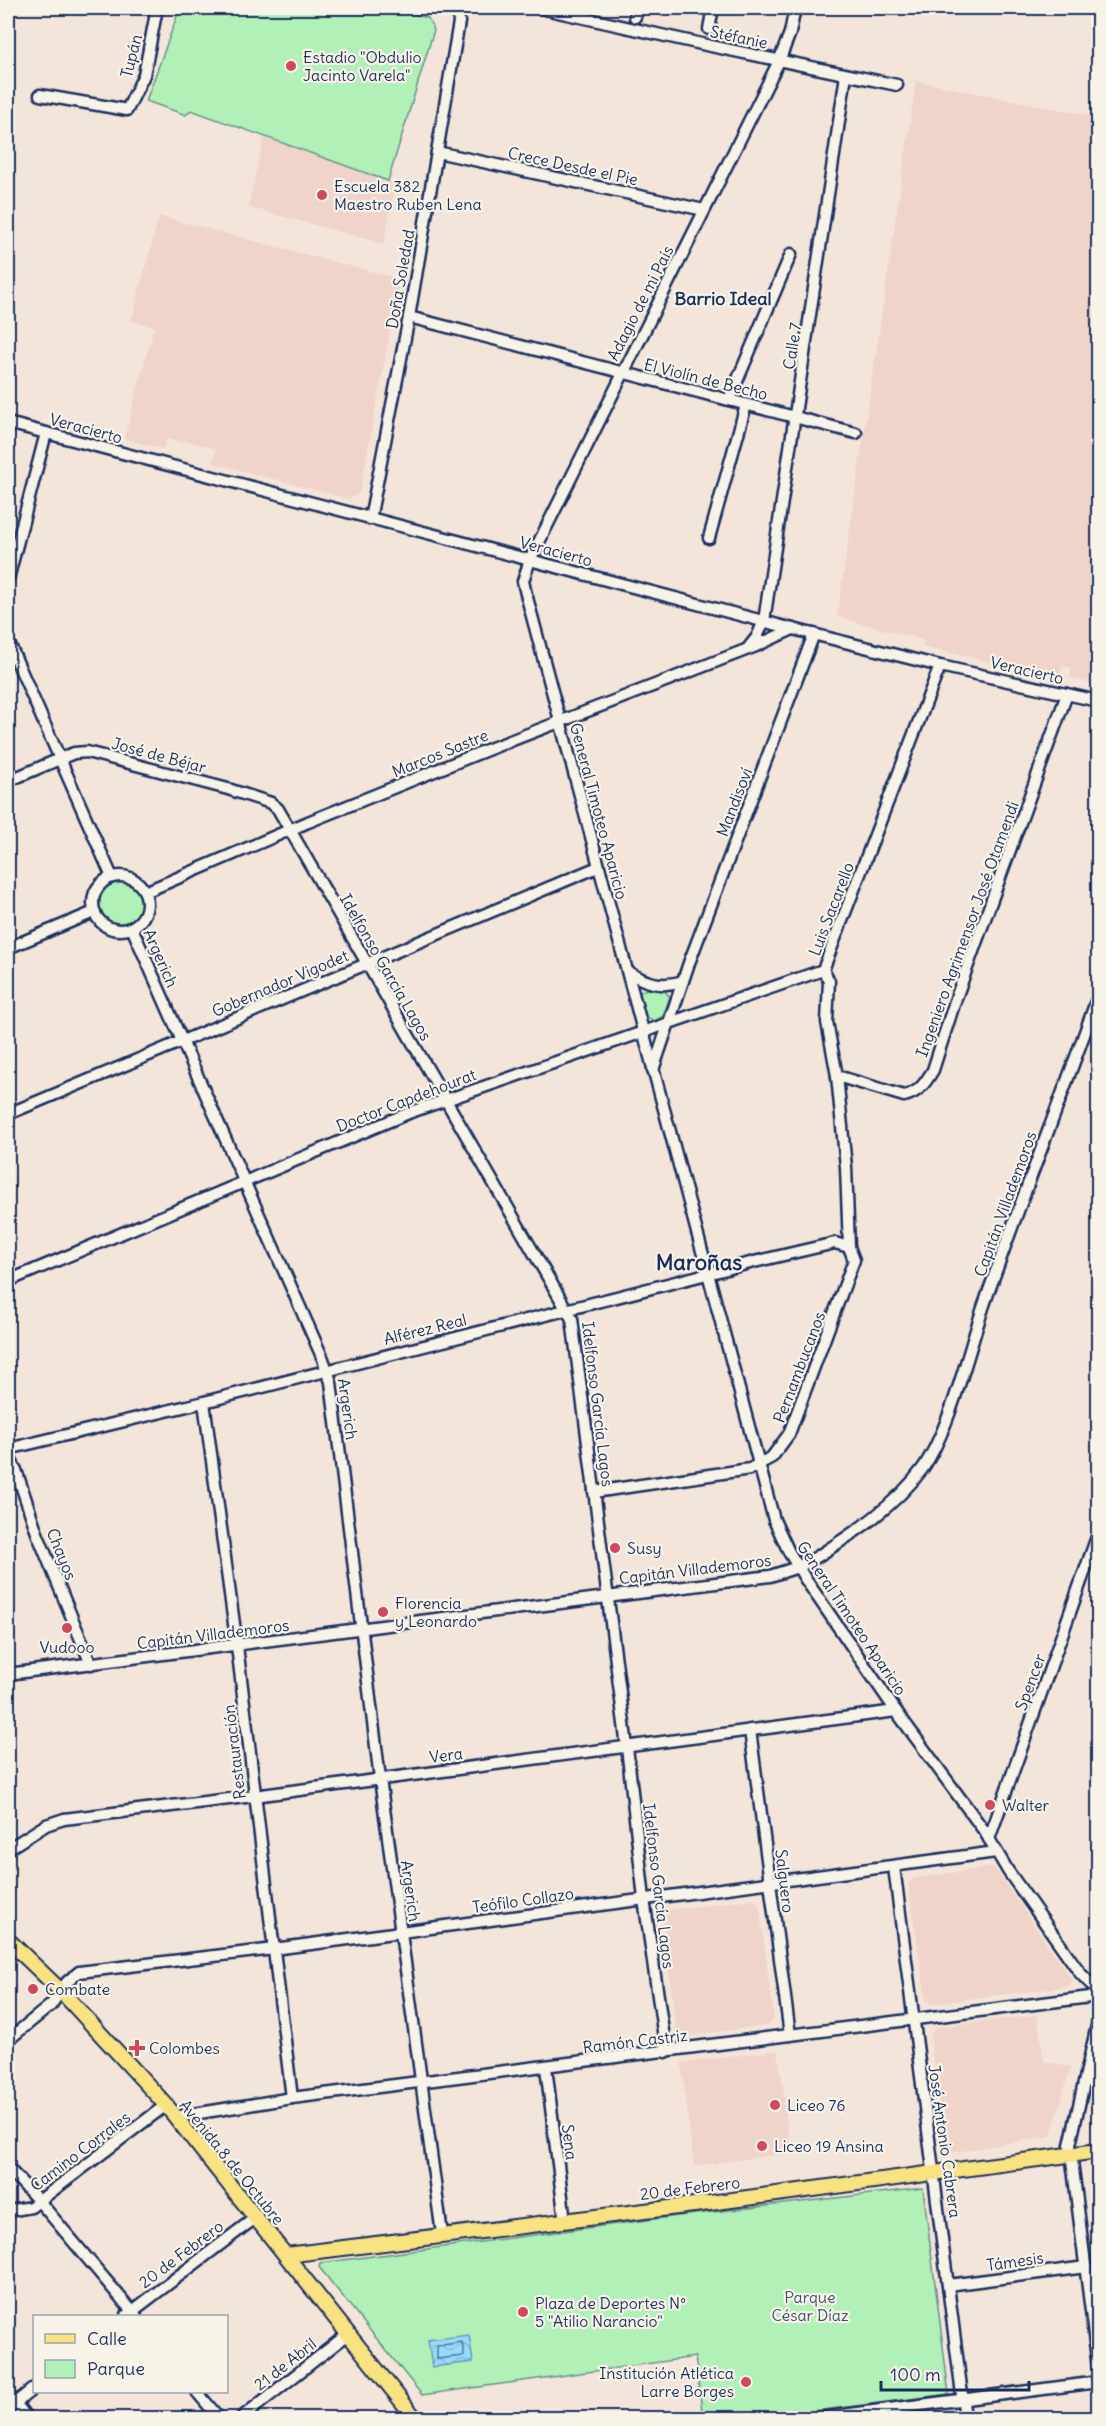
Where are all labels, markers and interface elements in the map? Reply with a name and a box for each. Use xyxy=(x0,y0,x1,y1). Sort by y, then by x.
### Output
street label: Stéfanie xyxy=(709,21,769,53)
street label: Tupán xyxy=(116,32,146,80)
place label: Estadio "Obdulio Jacinto Varela" xyxy=(303,47,422,85)
marker: Estadio "Obdulio Jacinto Varela" xyxy=(284,59,298,73)
street label: Crece Desde el Pie xyxy=(506,142,640,190)
place label: Escuela 382 Maestro Ruben Lena xyxy=(334,176,482,214)
marker: Escuela 382 Maestro Ruben Lena xyxy=(315,188,329,202)
street label: Doña Soledad xyxy=(381,228,419,330)
street label: Adagio de mi País xyxy=(602,242,678,364)
district label: Barrio Ideal xyxy=(674,287,772,310)
street label: Calle 7 xyxy=(778,321,806,371)
street label: El Violín de Becho xyxy=(642,354,770,404)
street label: Veracierto xyxy=(47,409,125,447)
street label: Veracierto xyxy=(517,532,595,570)
street label: Veracierto xyxy=(988,652,1066,688)
street label: General Timoteo Aparicio xyxy=(566,721,632,901)
street label: Marcos Sastre xyxy=(389,725,491,781)
street label: José de Béjar xyxy=(110,733,209,777)
street label: Mandisoví xyxy=(712,764,756,839)
street label: Ingeniero Agrimensor José Otamendi xyxy=(911,798,1023,1060)
street label: Luis Sacarello xyxy=(804,859,858,959)
street label: Idelfonso García Lagos xyxy=(336,890,436,1044)
street label: Argerich xyxy=(139,926,183,990)
street label: Gobernador Vigodet xyxy=(209,945,352,1021)
street label: Doctor Capdehourat xyxy=(333,1064,479,1136)
street label: Capitán Villademoros xyxy=(969,1129,1041,1279)
district label: Maroñas xyxy=(656,1248,742,1276)
street label: Alférez Real xyxy=(382,1309,468,1349)
street label: Pernambucanos xyxy=(769,1309,829,1425)
street label: Idelfonso García Lagos xyxy=(578,1320,618,1488)
street label: Argerich xyxy=(334,1377,362,1441)
street label: Chayos xyxy=(43,1525,81,1583)
street label: General Timoteo Aparicio xyxy=(793,1537,911,1699)
place label: Susy xyxy=(627,1538,662,1558)
marker: Susy xyxy=(608,1541,622,1555)
street label: Capitán Villademoros xyxy=(618,1550,772,1588)
place label: Florencia y Leonardo xyxy=(395,1593,477,1631)
marker: Florencia y Leonardo xyxy=(376,1605,390,1619)
street label: Capitán Villademoros xyxy=(136,1615,290,1653)
marker: Vudooo xyxy=(60,1621,74,1635)
place label: Vudooo xyxy=(39,1637,95,1657)
street label: Spencer xyxy=(1011,1650,1050,1713)
street label: Restauración xyxy=(218,1704,250,1800)
street label: Vera xyxy=(428,1743,464,1767)
place label: Walter xyxy=(1002,1795,1050,1815)
marker: Walter xyxy=(983,1798,997,1812)
street label: Idelfonso García Lagos xyxy=(639,1802,679,1970)
street label: Salguero xyxy=(771,1848,799,1914)
street label: Argerich xyxy=(397,1859,425,1923)
street label: Teófilo Collazo xyxy=(471,1883,575,1917)
place label: Combate xyxy=(45,1979,110,1999)
marker: Combate xyxy=(26,1982,40,1996)
street label: Ramón Castriz xyxy=(582,2025,689,2057)
place label: Colombes xyxy=(149,2038,220,2058)
marker: Colombes xyxy=(130,2041,144,2055)
street label: José Antonio Cabrera xyxy=(924,2063,966,2219)
street label: Avenida 8 de Octubre xyxy=(175,2095,289,2229)
place label: Liceo 76 xyxy=(787,2095,845,2115)
marker: Liceo 76 xyxy=(768,2098,782,2112)
street label: Camino Corrales xyxy=(26,2107,134,2195)
street label: Sena xyxy=(558,2123,582,2161)
place label: Liceo 19 Ansina xyxy=(774,2136,884,2156)
marker: Liceo 19 Ansina xyxy=(755,2139,769,2153)
street label: 20 de Febrero xyxy=(639,2172,741,2204)
street label: 20 de Febrero xyxy=(135,2216,227,2292)
street label: Támesis xyxy=(985,2247,1045,2275)
park label: Parque César Díaz xyxy=(771,2287,849,2325)
place label: Plaza de Deportes Nº 5 "Atilio Narancio" xyxy=(535,2293,686,2331)
marker: Plaza de Deportes Nº 5 "Atilio Narancio" xyxy=(516,2305,530,2319)
legend xyxy=(33,2315,228,2393)
text: Calle xyxy=(87,2327,127,2350)
street label: 21 de Abril xyxy=(250,2333,320,2395)
scale bar xyxy=(881,2354,1030,2392)
text: Parque xyxy=(87,2357,145,2380)
place label: Institución Atlética Larre Borges xyxy=(599,2363,734,2401)
text: 100 m xyxy=(890,2363,941,2386)
marker: Institución Atlética Larre Borges xyxy=(739,2375,753,2389)

